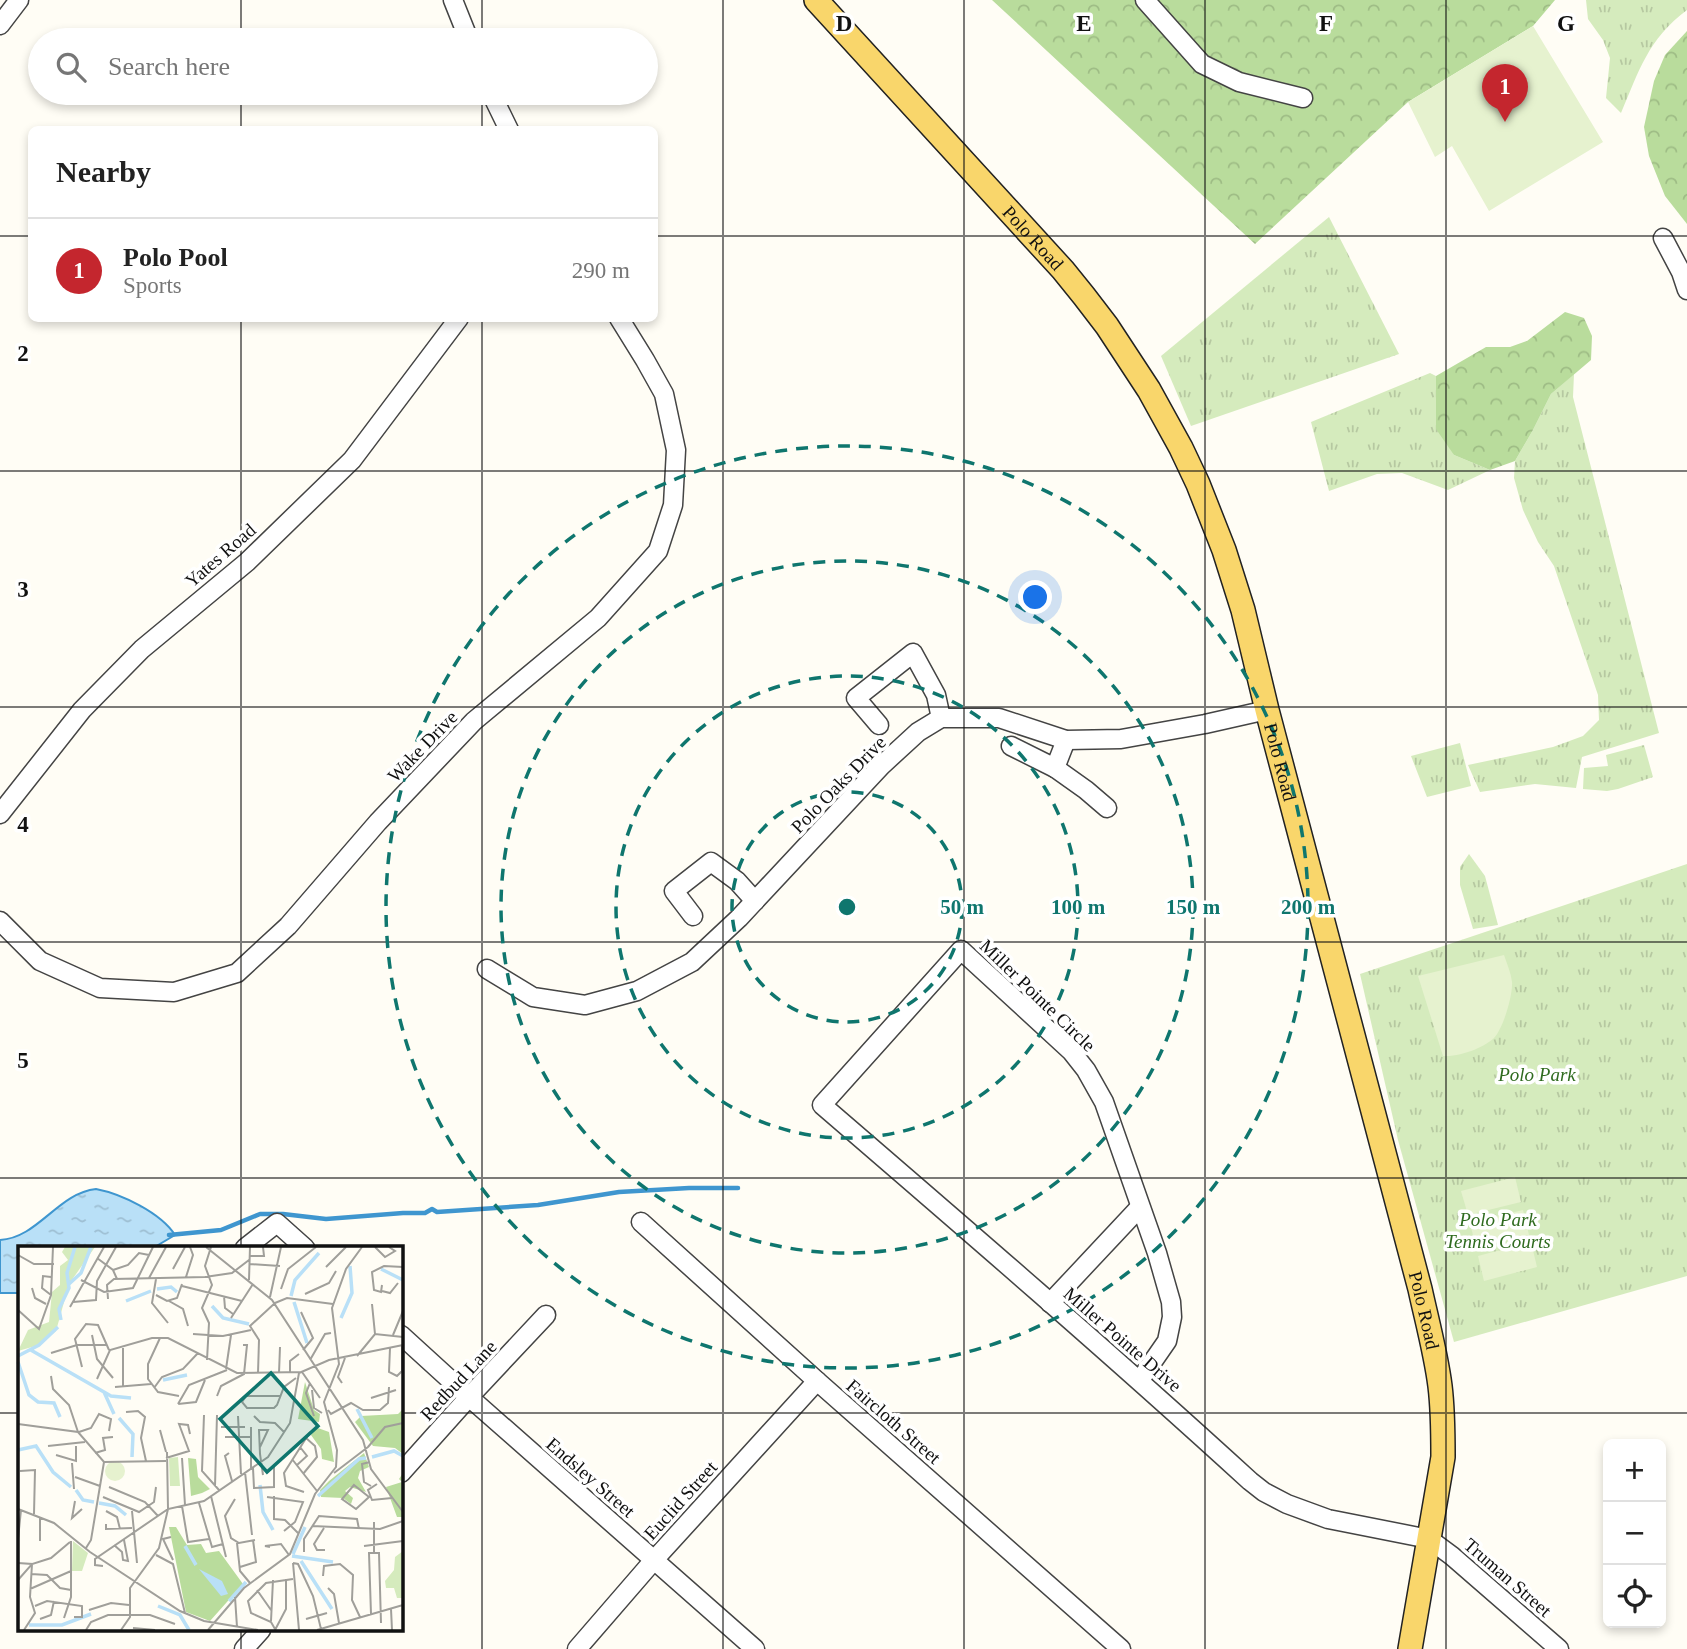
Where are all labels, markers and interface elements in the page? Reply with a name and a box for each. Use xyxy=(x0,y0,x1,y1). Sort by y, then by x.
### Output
text: D xyxy=(836,11,852,36)
text: E xyxy=(1076,11,1092,36)
text: F xyxy=(1319,11,1333,36)
text: G xyxy=(1557,11,1575,36)
search box xyxy=(28,28,658,105)
icon: search xyxy=(52,48,90,86)
text: Search here xyxy=(108,52,230,81)
pin: 1 xyxy=(1482,64,1528,122)
text: Nearby xyxy=(56,155,151,188)
street label: Polo Road xyxy=(998,201,1068,275)
text: Polo Pool xyxy=(123,243,228,272)
text: 1 xyxy=(73,258,85,283)
text: 290 m xyxy=(572,258,630,283)
text: Sports xyxy=(123,273,182,298)
text: 2 xyxy=(17,341,29,366)
street label: Yates Road xyxy=(181,519,260,592)
text: 3 xyxy=(17,577,29,602)
your location xyxy=(1018,580,1052,614)
street label: Wake Drive xyxy=(383,706,461,786)
street label: Polo Road xyxy=(1260,721,1301,804)
street label: Polo Oaks Drive xyxy=(787,731,890,837)
text: 4 xyxy=(17,812,29,837)
centre of rings xyxy=(835,895,859,919)
text: 50 m xyxy=(940,895,984,919)
text: 100 m xyxy=(1051,895,1106,919)
text: 150 m xyxy=(1166,895,1221,919)
text: 200 m xyxy=(1281,895,1336,919)
street label: Miller Pointe Circle xyxy=(976,935,1100,1056)
text: 5 xyxy=(17,1048,29,1073)
park label: Polo Park xyxy=(1497,1064,1576,1085)
park label: Polo Park Tennis Courts xyxy=(1445,1209,1551,1252)
inset map xyxy=(18,1246,402,1632)
street label: Polo Road xyxy=(1405,1269,1444,1352)
street label: Miller Pointe Drive xyxy=(1060,1283,1186,1396)
street label: Redbud Lane xyxy=(416,1336,501,1425)
street label: Faircloth Street xyxy=(842,1375,946,1468)
street label: Endsley Street xyxy=(542,1433,640,1522)
map controls xyxy=(1603,1439,1666,1628)
button: + xyxy=(1603,1439,1666,1502)
street label: Euclid Street xyxy=(640,1456,722,1544)
button: − xyxy=(1603,1502,1666,1565)
street label: Truman Street xyxy=(1460,1534,1556,1621)
button: locate xyxy=(1603,1565,1666,1628)

